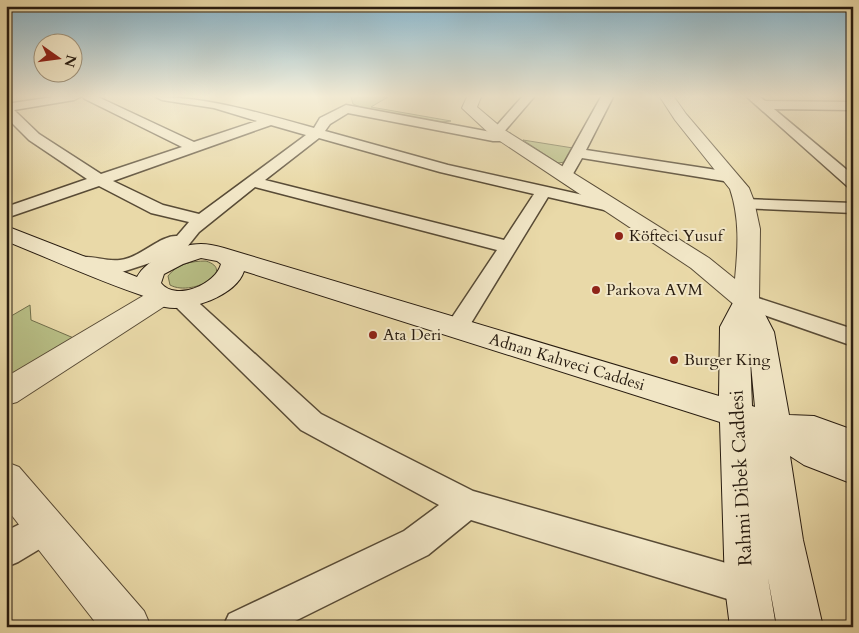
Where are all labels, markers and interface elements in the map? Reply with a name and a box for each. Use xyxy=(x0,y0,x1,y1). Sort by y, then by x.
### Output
north arrow xyxy=(32,32,82,82)
text: N xyxy=(59,53,81,69)
place label: Köfteci Yusuf xyxy=(629,225,726,247)
marker: Köfteci Yusuf xyxy=(613,230,625,242)
place label: Parkova AVM xyxy=(606,279,703,301)
marker: Parkova AVM xyxy=(590,284,602,296)
place label: Ata Deri xyxy=(383,324,442,346)
street label: Adnan Kahveci Caddesi xyxy=(486,328,648,396)
marker: Ata Deri xyxy=(367,329,379,341)
place label: Burger King xyxy=(684,349,770,371)
marker: Burger King xyxy=(668,354,680,366)
street label: Rahmi Dibek Caddesi xyxy=(723,389,759,567)

